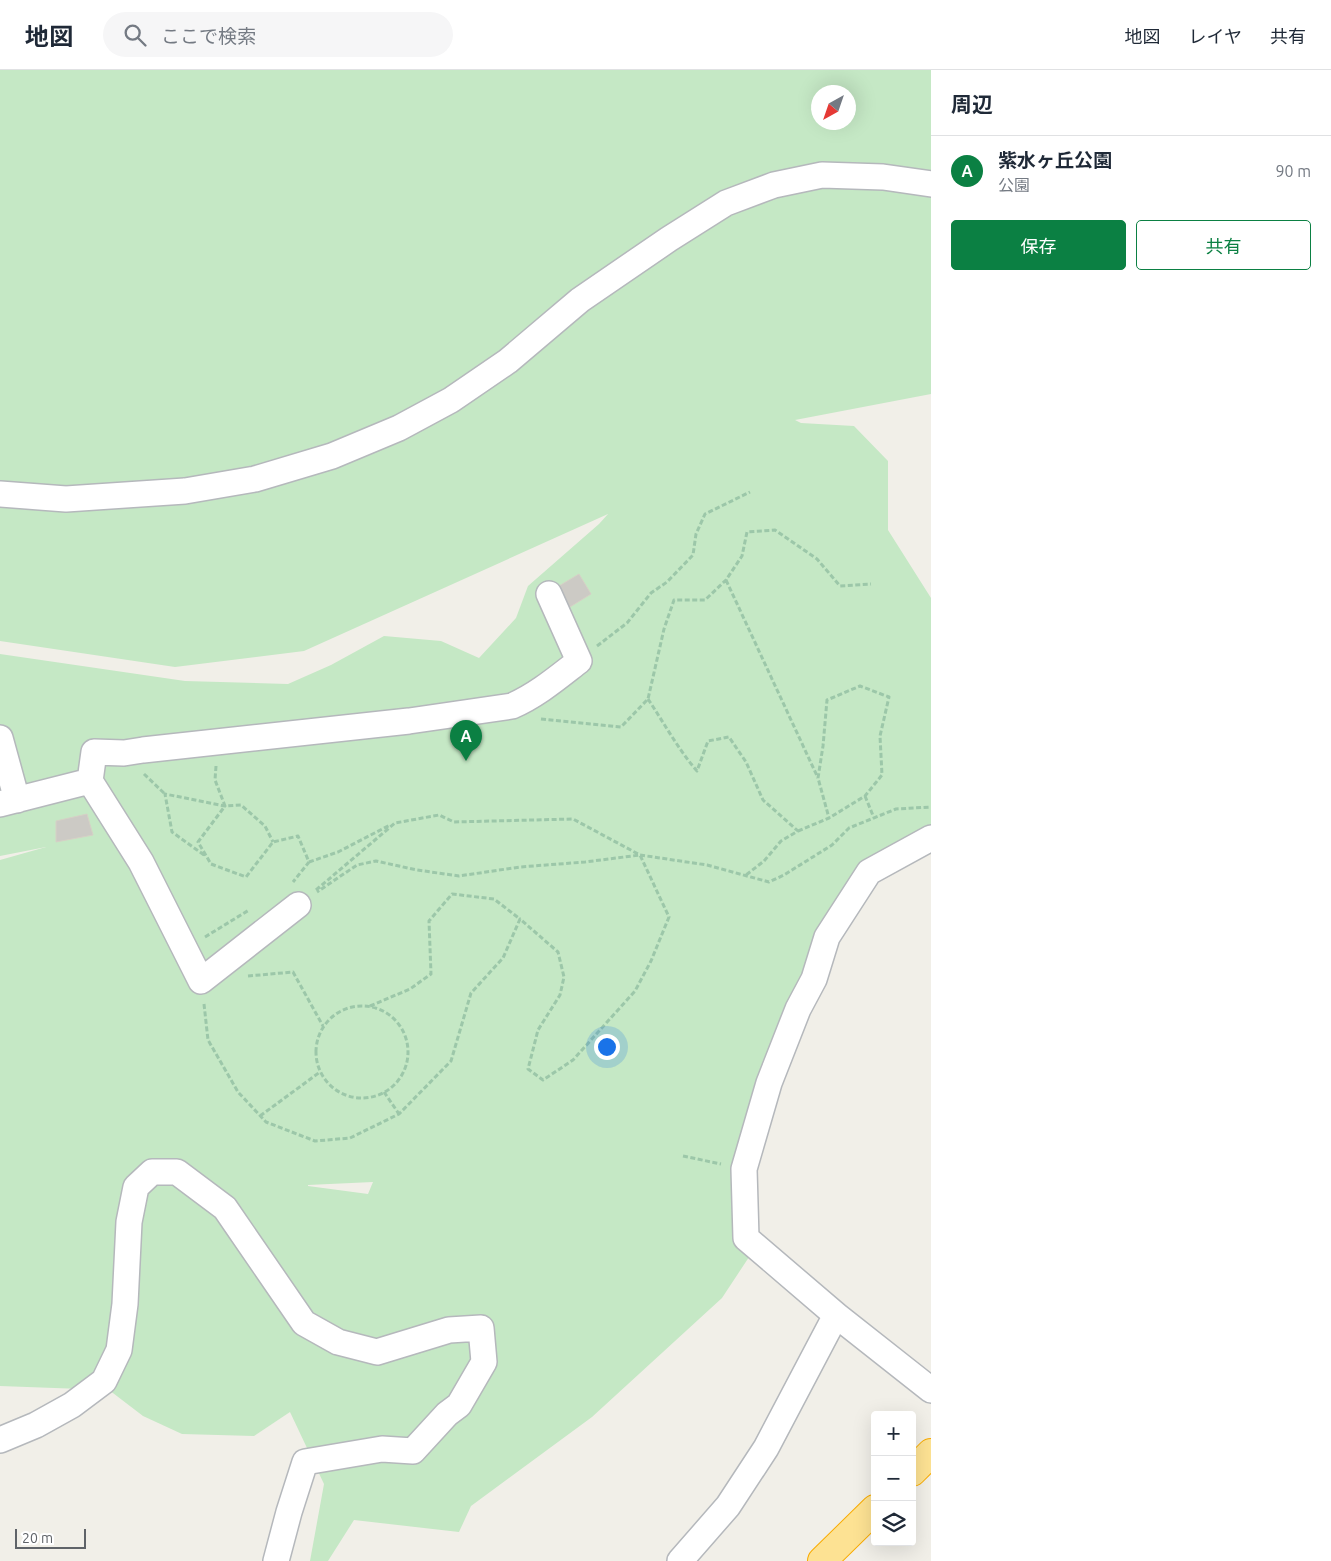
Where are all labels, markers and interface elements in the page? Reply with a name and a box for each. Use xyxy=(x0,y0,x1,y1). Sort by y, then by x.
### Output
search box xyxy=(103,12,453,57)
icon: search xyxy=(121,21,149,49)
text: 地図 xyxy=(25,23,73,50)
text: ここで検索 xyxy=(161,25,256,47)
text: 地図 xyxy=(1125,26,1161,46)
text: レイヤ xyxy=(1189,26,1242,46)
text: 共有 xyxy=(1270,26,1306,46)
north arrow xyxy=(811,85,856,130)
text: 周辺 xyxy=(951,92,993,116)
text: 紫水ヶ丘公園 xyxy=(998,149,1112,171)
text: A xyxy=(961,162,973,180)
text: 90 m xyxy=(1275,162,1311,180)
text: 公園 xyxy=(998,176,1030,194)
button: 保存 xyxy=(951,220,1126,270)
button: 共有 xyxy=(1136,220,1311,270)
pin: A xyxy=(450,720,482,761)
your location xyxy=(594,1034,620,1060)
map controls xyxy=(871,1411,916,1546)
button: + xyxy=(871,1411,916,1456)
button: − xyxy=(871,1456,916,1501)
button: layers xyxy=(871,1501,916,1546)
scale bar xyxy=(15,1526,86,1549)
text: 20 m xyxy=(22,1530,53,1546)

